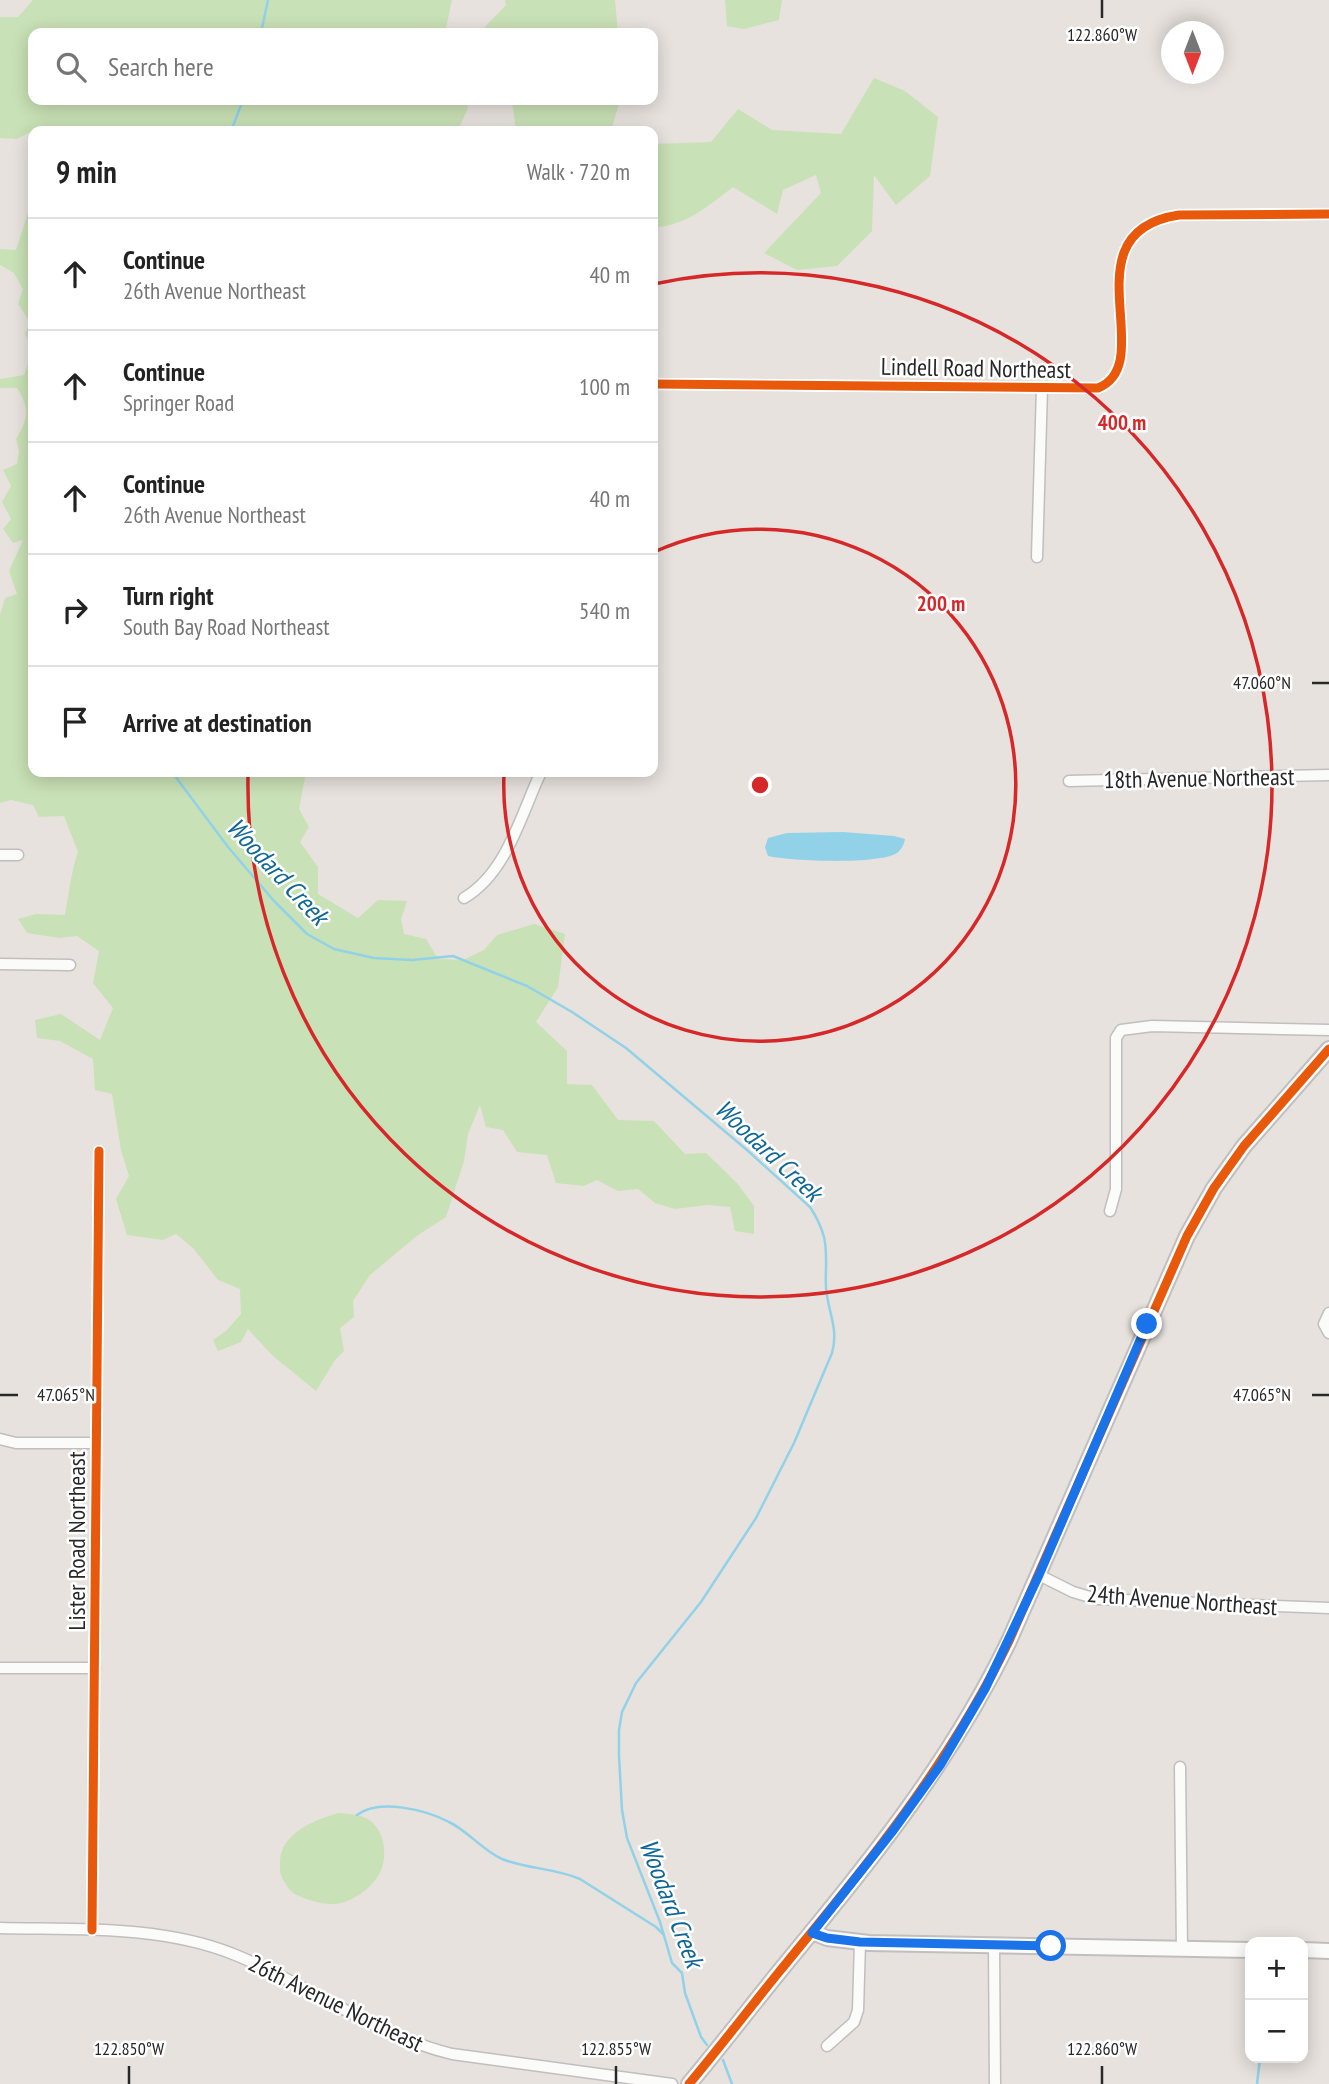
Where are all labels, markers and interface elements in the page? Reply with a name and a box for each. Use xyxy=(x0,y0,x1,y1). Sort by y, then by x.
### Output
north arrow xyxy=(1161,21,1224,84)
text: 122.860°W xyxy=(1067,23,1137,46)
search box xyxy=(28,28,658,105)
icon: search xyxy=(52,48,90,86)
text: Search here xyxy=(108,50,214,83)
text: 9 min xyxy=(56,152,117,191)
text: Walk · 720 m xyxy=(527,157,630,186)
text: Continue xyxy=(123,243,205,276)
icon: ahead xyxy=(56,255,94,293)
text: 40 m xyxy=(589,260,630,289)
text: 26th Avenue Northeast xyxy=(123,276,306,305)
street label: Lindell Road Northeast xyxy=(881,351,1072,385)
text: Continue xyxy=(123,355,205,388)
icon: ahead xyxy=(56,367,94,405)
text: 100 m xyxy=(579,372,630,401)
text: Springer Road xyxy=(123,388,234,417)
text: 400 m xyxy=(1098,409,1146,436)
text: Continue xyxy=(123,467,205,500)
icon: ahead xyxy=(56,479,94,517)
text: 40 m xyxy=(589,484,630,513)
text: 26th Avenue Northeast xyxy=(123,500,306,529)
text: Turn right xyxy=(123,579,214,612)
text: 200 m xyxy=(917,590,965,617)
icon: right xyxy=(56,591,94,629)
text: 540 m xyxy=(579,596,630,625)
text: South Bay Road Northeast xyxy=(123,612,330,641)
text: 47.060°N xyxy=(1233,671,1291,694)
icon: arrive xyxy=(56,703,94,741)
text: Arrive at destination xyxy=(123,706,312,739)
street label: 18th Avenue Northeast xyxy=(1103,761,1295,795)
centre of rings xyxy=(748,773,772,797)
water label: Woodard Creek xyxy=(220,811,338,934)
water label: Woodard Creek xyxy=(709,1092,832,1210)
route end xyxy=(1131,1308,1162,1339)
text: 47.065°N xyxy=(37,1383,95,1406)
text: 47.065°N xyxy=(1233,1383,1291,1406)
street label: Lister Road Northeast xyxy=(61,1451,92,1631)
street label: 24th Avenue Northeast xyxy=(1086,1578,1279,1622)
water label: Woodard Creek xyxy=(632,1834,713,1974)
route start xyxy=(1035,1930,1066,1961)
map controls xyxy=(1245,1937,1308,2063)
button: + xyxy=(1245,1937,1308,2000)
street label: 26th Avenue Northeast xyxy=(243,1947,429,2059)
button: − xyxy=(1245,2000,1308,2063)
text: 122.850°W xyxy=(94,2037,164,2060)
text: 122.855°W xyxy=(581,2037,651,2060)
text: 122.860°W xyxy=(1067,2037,1137,2060)

